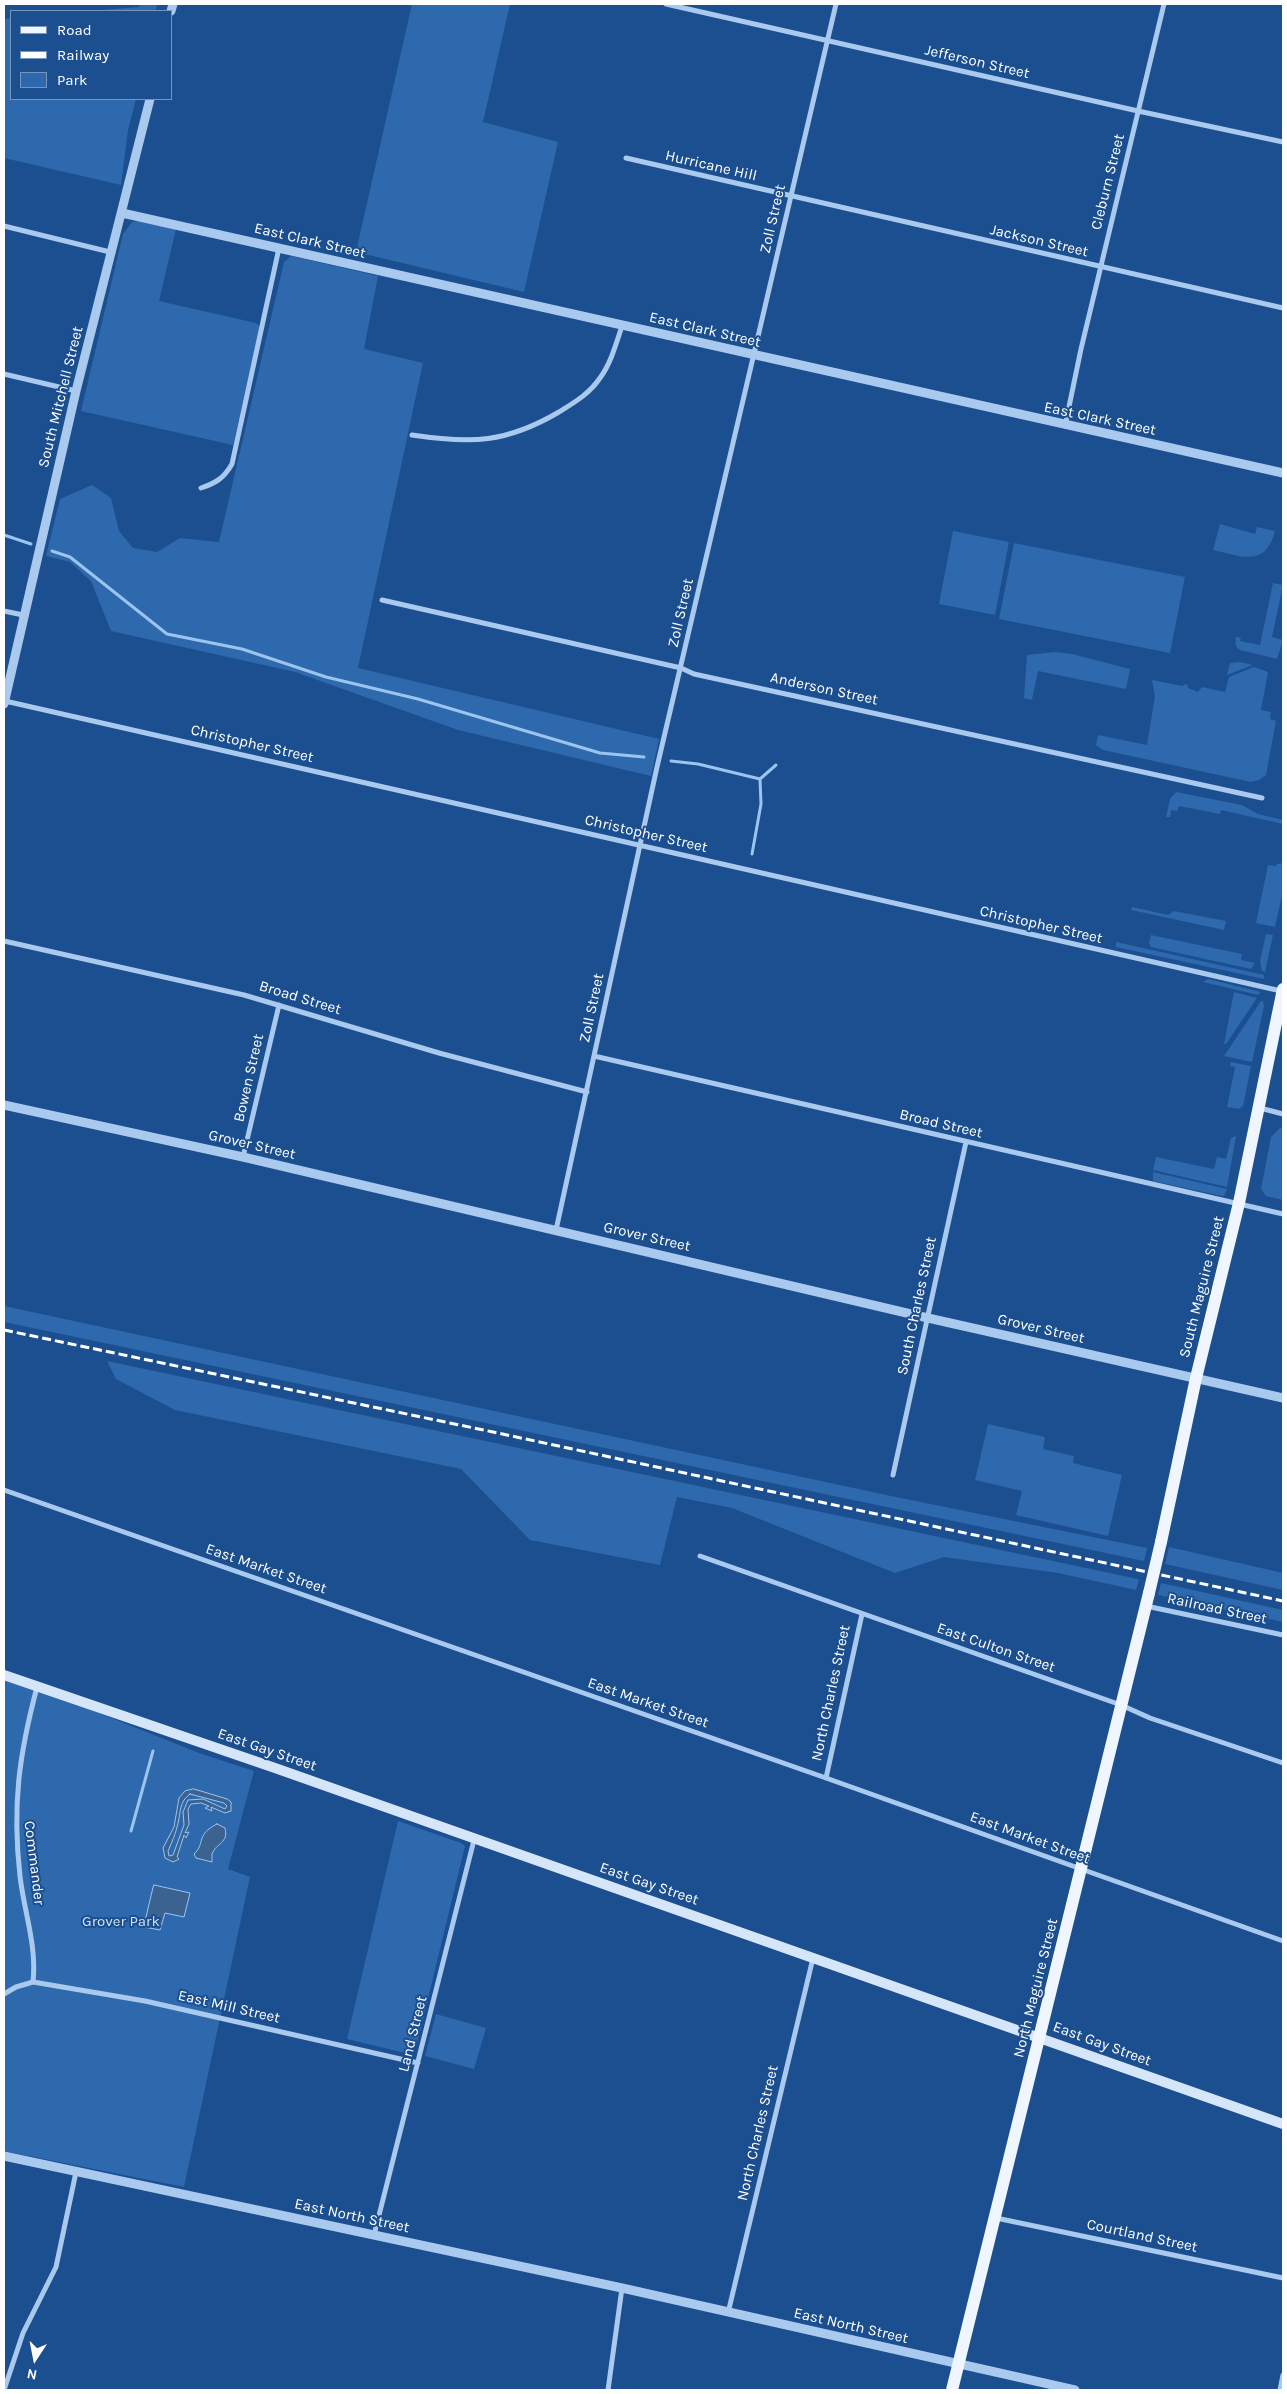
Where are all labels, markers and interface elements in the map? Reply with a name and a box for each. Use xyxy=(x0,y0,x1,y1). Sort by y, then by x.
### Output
legend xyxy=(10,10,172,100)
text: Road xyxy=(57,21,92,39)
street label: Jefferson Street xyxy=(923,41,1031,83)
text: Railway xyxy=(57,46,109,64)
text: Park xyxy=(57,71,87,89)
street label: Cleburn Street xyxy=(1087,132,1129,232)
street label: Hurricane Hill xyxy=(663,147,759,185)
street label: Zoll Street xyxy=(756,183,790,255)
street label: East Clark Street xyxy=(252,219,368,263)
street label: Jackson Street xyxy=(988,221,1090,261)
street label: East Clark Street xyxy=(647,308,763,352)
street label: South Mitchell Street xyxy=(35,324,87,470)
street label: East Clark Street xyxy=(1042,398,1158,440)
street label: Zoll Street xyxy=(664,577,698,649)
street label: Anderson Street xyxy=(769,669,879,709)
street label: Christopher Street xyxy=(189,721,315,767)
street label: Christopher Street xyxy=(583,811,709,857)
street label: Christopher Street xyxy=(978,902,1104,948)
street label: Zoll Street xyxy=(576,972,608,1044)
street label: Broad Street xyxy=(257,977,343,1019)
street label: Bowen Street xyxy=(230,1032,268,1124)
street label: Broad Street xyxy=(898,1106,984,1142)
street label: Grover Street xyxy=(207,1126,297,1164)
street label: South Maguire Street xyxy=(1176,1214,1228,1360)
street label: Grover Street xyxy=(602,1218,692,1256)
street label: South Charles Street xyxy=(894,1235,940,1377)
street label: Grover Street xyxy=(996,1310,1086,1348)
street label: East Market Street xyxy=(203,1540,329,1598)
street label: Railroad Street xyxy=(1165,1590,1269,1628)
street label: East Culton Street xyxy=(935,1619,1057,1677)
street label: North Charles Street xyxy=(808,1623,854,1763)
street label: East Market Street xyxy=(585,1674,711,1732)
street label: East Gay Street xyxy=(215,1725,319,1775)
street label: East Market Street xyxy=(967,1808,1093,1868)
street label: Commander xyxy=(20,1820,48,1906)
street label: East Gay Street xyxy=(597,1859,701,1909)
park label: Grover Park xyxy=(82,1913,160,1931)
street label: North Maguire Street xyxy=(1010,1916,1062,2060)
street label: East Mill Street xyxy=(176,1987,282,2027)
street label: Land Street xyxy=(395,1994,431,2074)
street label: East Gay Street xyxy=(1050,2018,1154,2070)
street label: North Charles Street xyxy=(734,2063,782,2203)
street label: East North Street xyxy=(293,2195,411,2237)
street label: Courtland Street xyxy=(1085,2215,1199,2257)
street label: East North Street xyxy=(792,2304,910,2348)
north arrow xyxy=(10,2334,60,2384)
text: N xyxy=(25,2365,39,2384)

